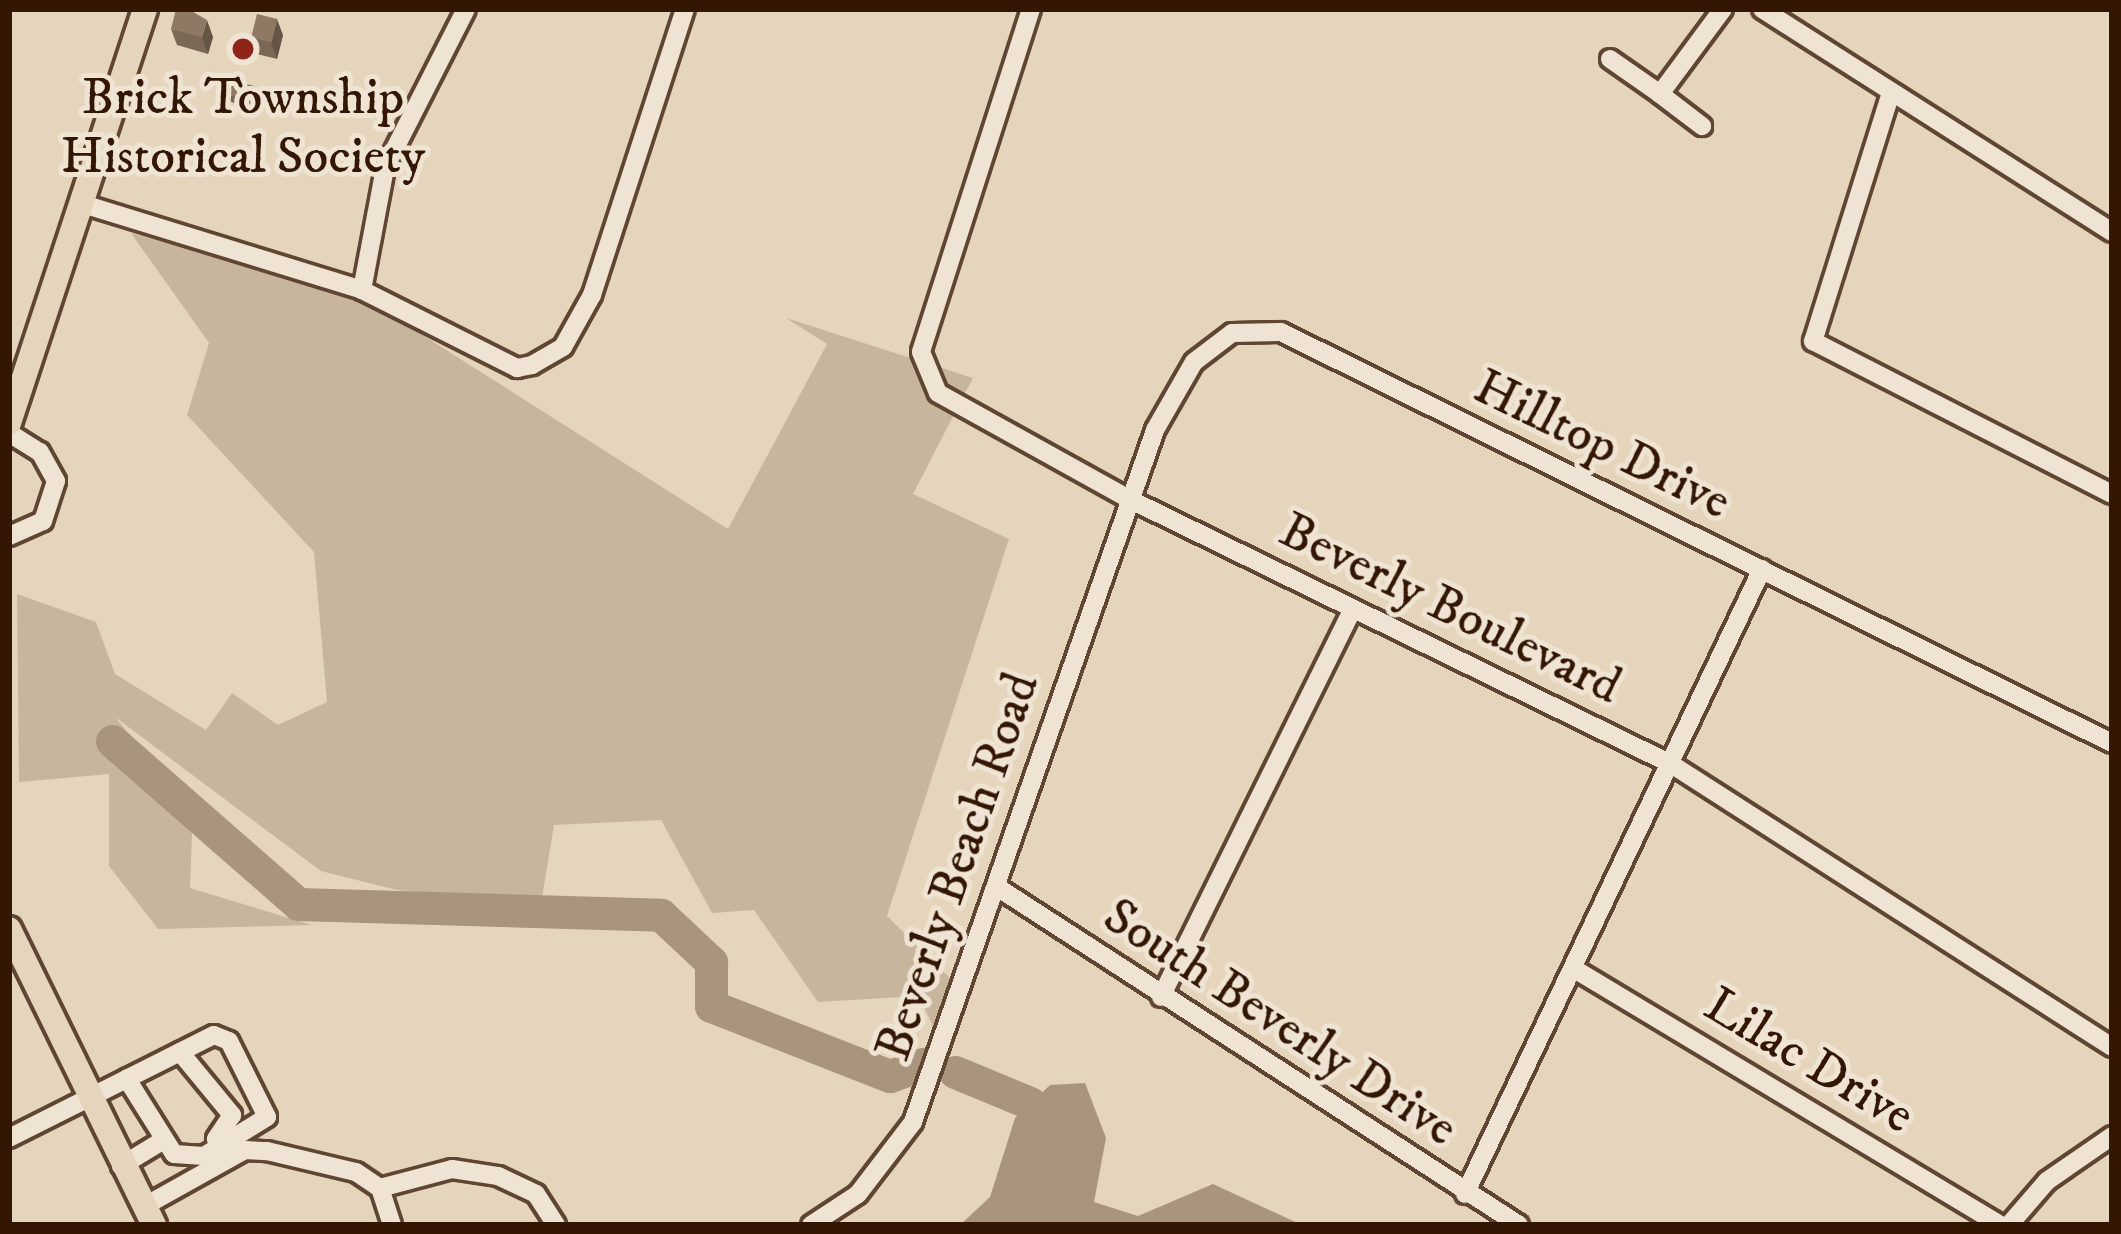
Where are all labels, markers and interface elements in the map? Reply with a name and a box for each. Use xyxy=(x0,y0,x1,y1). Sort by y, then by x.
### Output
marker: Brick Township Historical Society xyxy=(230,36,256,62)
place label: Brick Township Historical Society xyxy=(61,68,425,188)
street label: Hilltop Drive xyxy=(1464,357,1740,533)
street label: Beverly Boulevard xyxy=(1270,500,1630,718)
street label: Beverly Beach Road xyxy=(863,665,1053,1069)
street label: South Beverly Drive xyxy=(1092,886,1468,1160)
street label: Lilac Drive xyxy=(1693,975,1925,1147)

